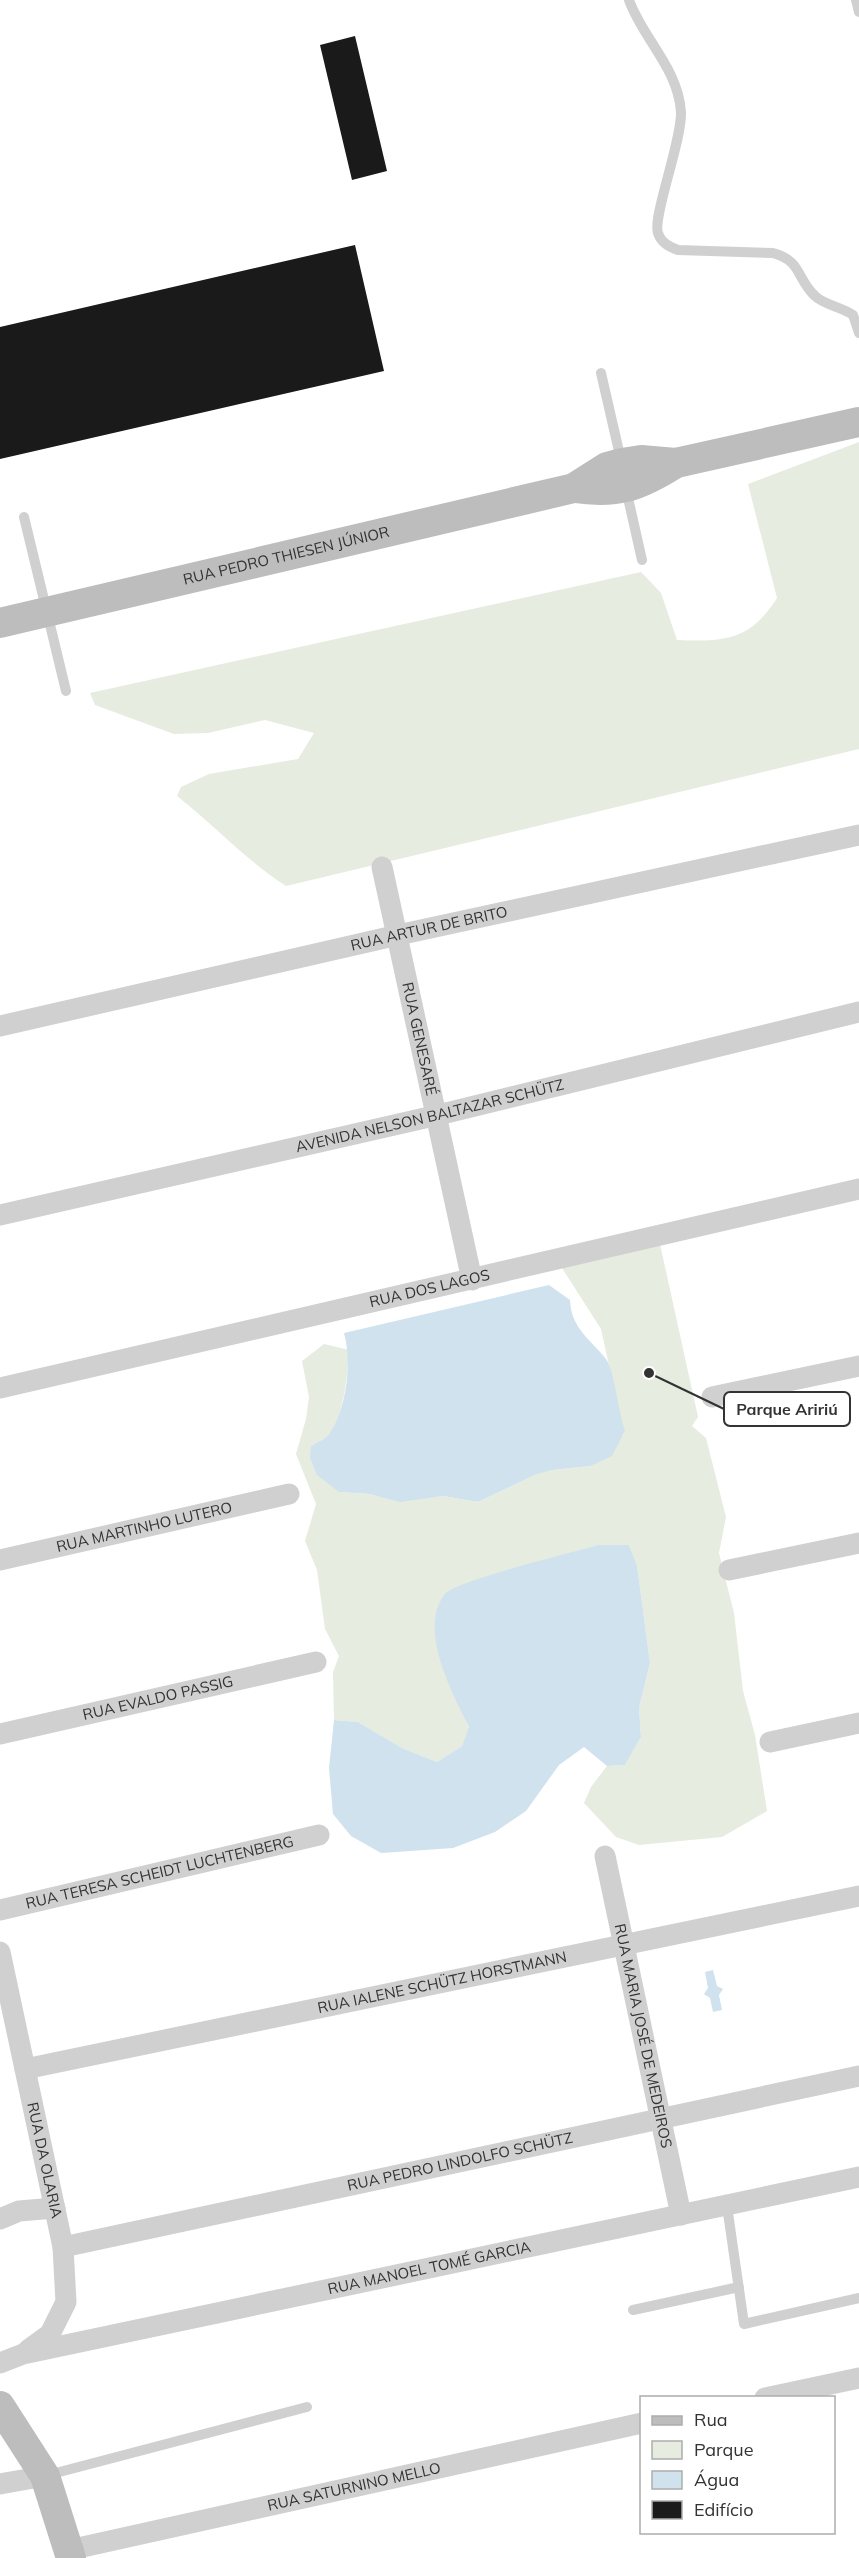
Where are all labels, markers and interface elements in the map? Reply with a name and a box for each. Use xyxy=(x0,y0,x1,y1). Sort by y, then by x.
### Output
street label: RUA PEDRO THIESEN JÚNIOR xyxy=(181,522,391,589)
street label: RUA ARTUR DE BRITO xyxy=(349,902,509,955)
street label: RUA GENESARÉ xyxy=(398,980,442,1097)
street label: AVENIDA NELSON BALTAZAR SCHÜTZ xyxy=(294,1075,566,1156)
street label: RUA DOS LAGOS xyxy=(367,1265,492,1311)
callout: Parque Aririú xyxy=(724,1392,850,1426)
text: Parque Aririú xyxy=(736,1399,838,1419)
street label: RUA MARTINHO LUTERO xyxy=(54,1497,234,1556)
street label: RUA EVALDO PASSIG xyxy=(81,1671,235,1724)
street label: RUA TERESA SCHEIDT LUCHTENBERG xyxy=(24,1831,295,1913)
street label: RUA MARIA JOSÉ DE MEDEIROS xyxy=(611,1922,677,2150)
street label: RUA IALENE SCHÜTZ HORSTMANN xyxy=(316,1947,568,2017)
street label: RUA DA OLARIA xyxy=(23,2101,67,2220)
street label: RUA PEDRO LINDOLFO SCHÜTZ xyxy=(345,2128,574,2195)
street label: RUA MANOEL TOMÉ GARCIA xyxy=(326,2237,532,2298)
legend xyxy=(640,2396,835,2534)
text: Rua xyxy=(694,2408,728,2431)
text: Parque xyxy=(694,2438,753,2461)
street label: RUA SATURNINO MELLO xyxy=(266,2458,442,2515)
text: Água xyxy=(694,2468,739,2491)
text: Edifício xyxy=(694,2498,753,2521)

